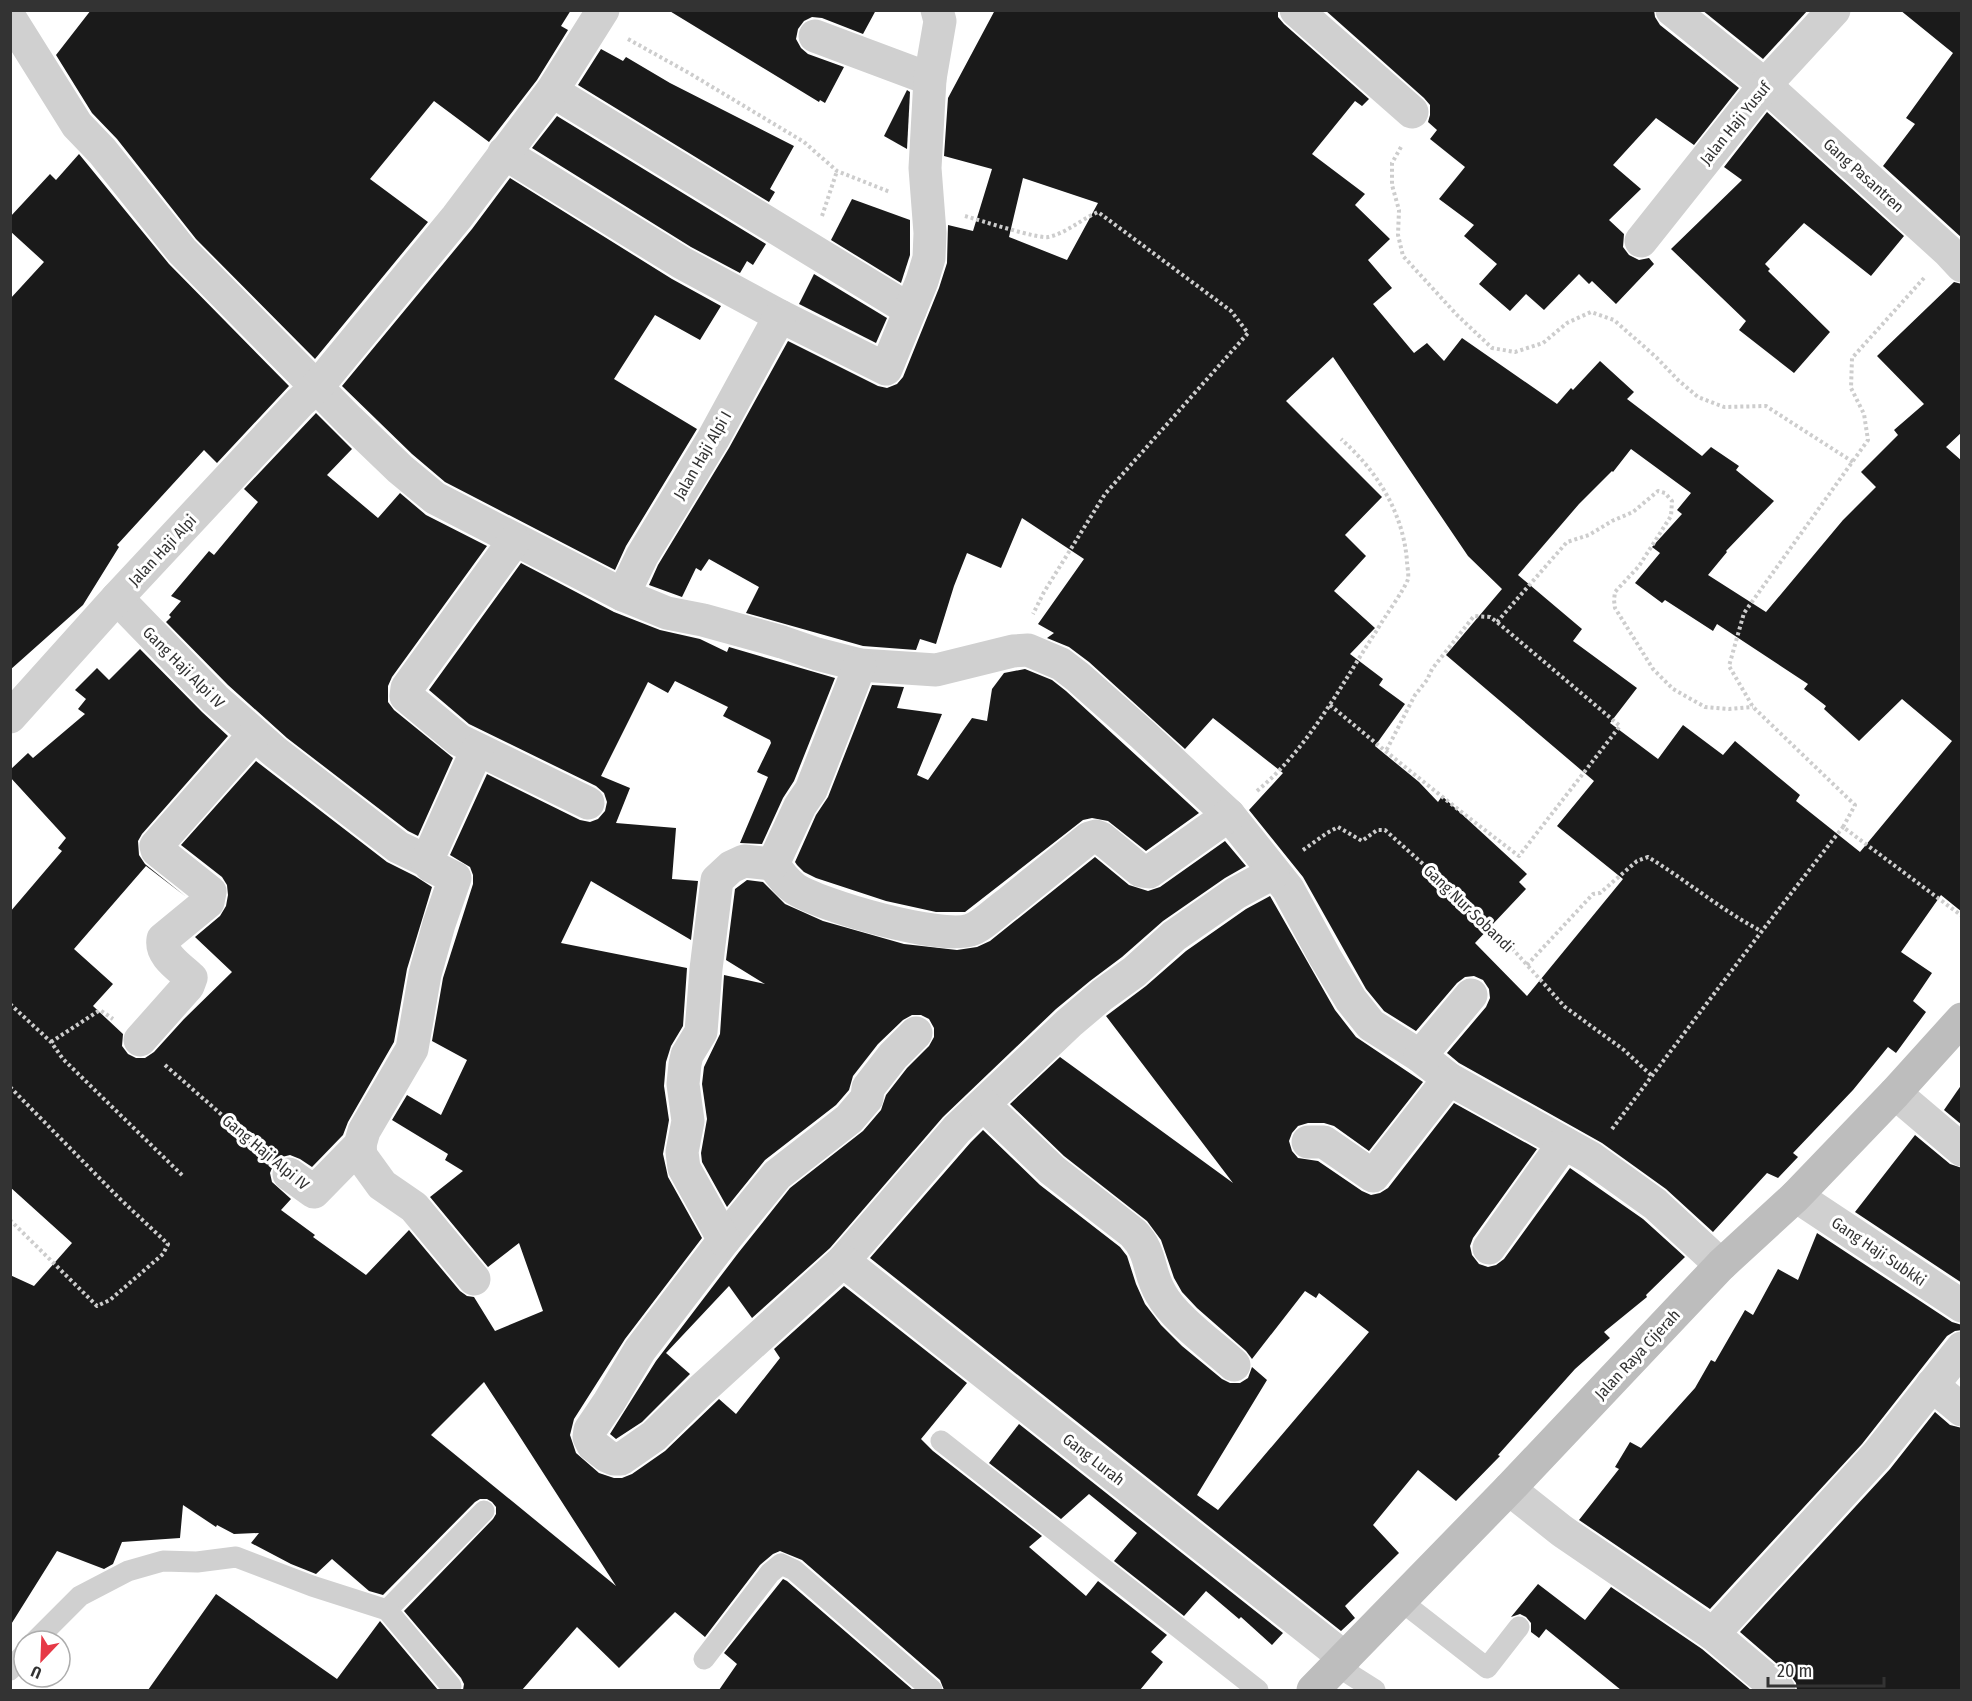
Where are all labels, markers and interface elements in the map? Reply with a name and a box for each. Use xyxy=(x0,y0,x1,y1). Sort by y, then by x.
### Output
street label: Jalan Haji Yusuf xyxy=(1696,77,1775,169)
street label: Gang Pasantren xyxy=(1820,134,1908,216)
street label: Jalan Haji Alpi I xyxy=(670,408,735,503)
street label: Jalan Haji Alpi xyxy=(125,511,200,590)
street label: Gang Haji Alpi IV xyxy=(139,623,229,713)
street label: Gang Nur Sobandi xyxy=(1420,861,1518,956)
street label: Gang Haji Alpi IV xyxy=(219,1111,313,1195)
street label: Gang Haji Subkki xyxy=(1828,1213,1930,1290)
street label: Jalan Raya Cijerah xyxy=(1591,1305,1684,1403)
street label: Gang Lurah xyxy=(1059,1429,1128,1489)
north arrow xyxy=(12,1629,72,1689)
scale bar xyxy=(1768,1650,1884,1688)
text: 20 m xyxy=(1777,1660,1812,1682)
text: U xyxy=(28,1662,44,1683)

